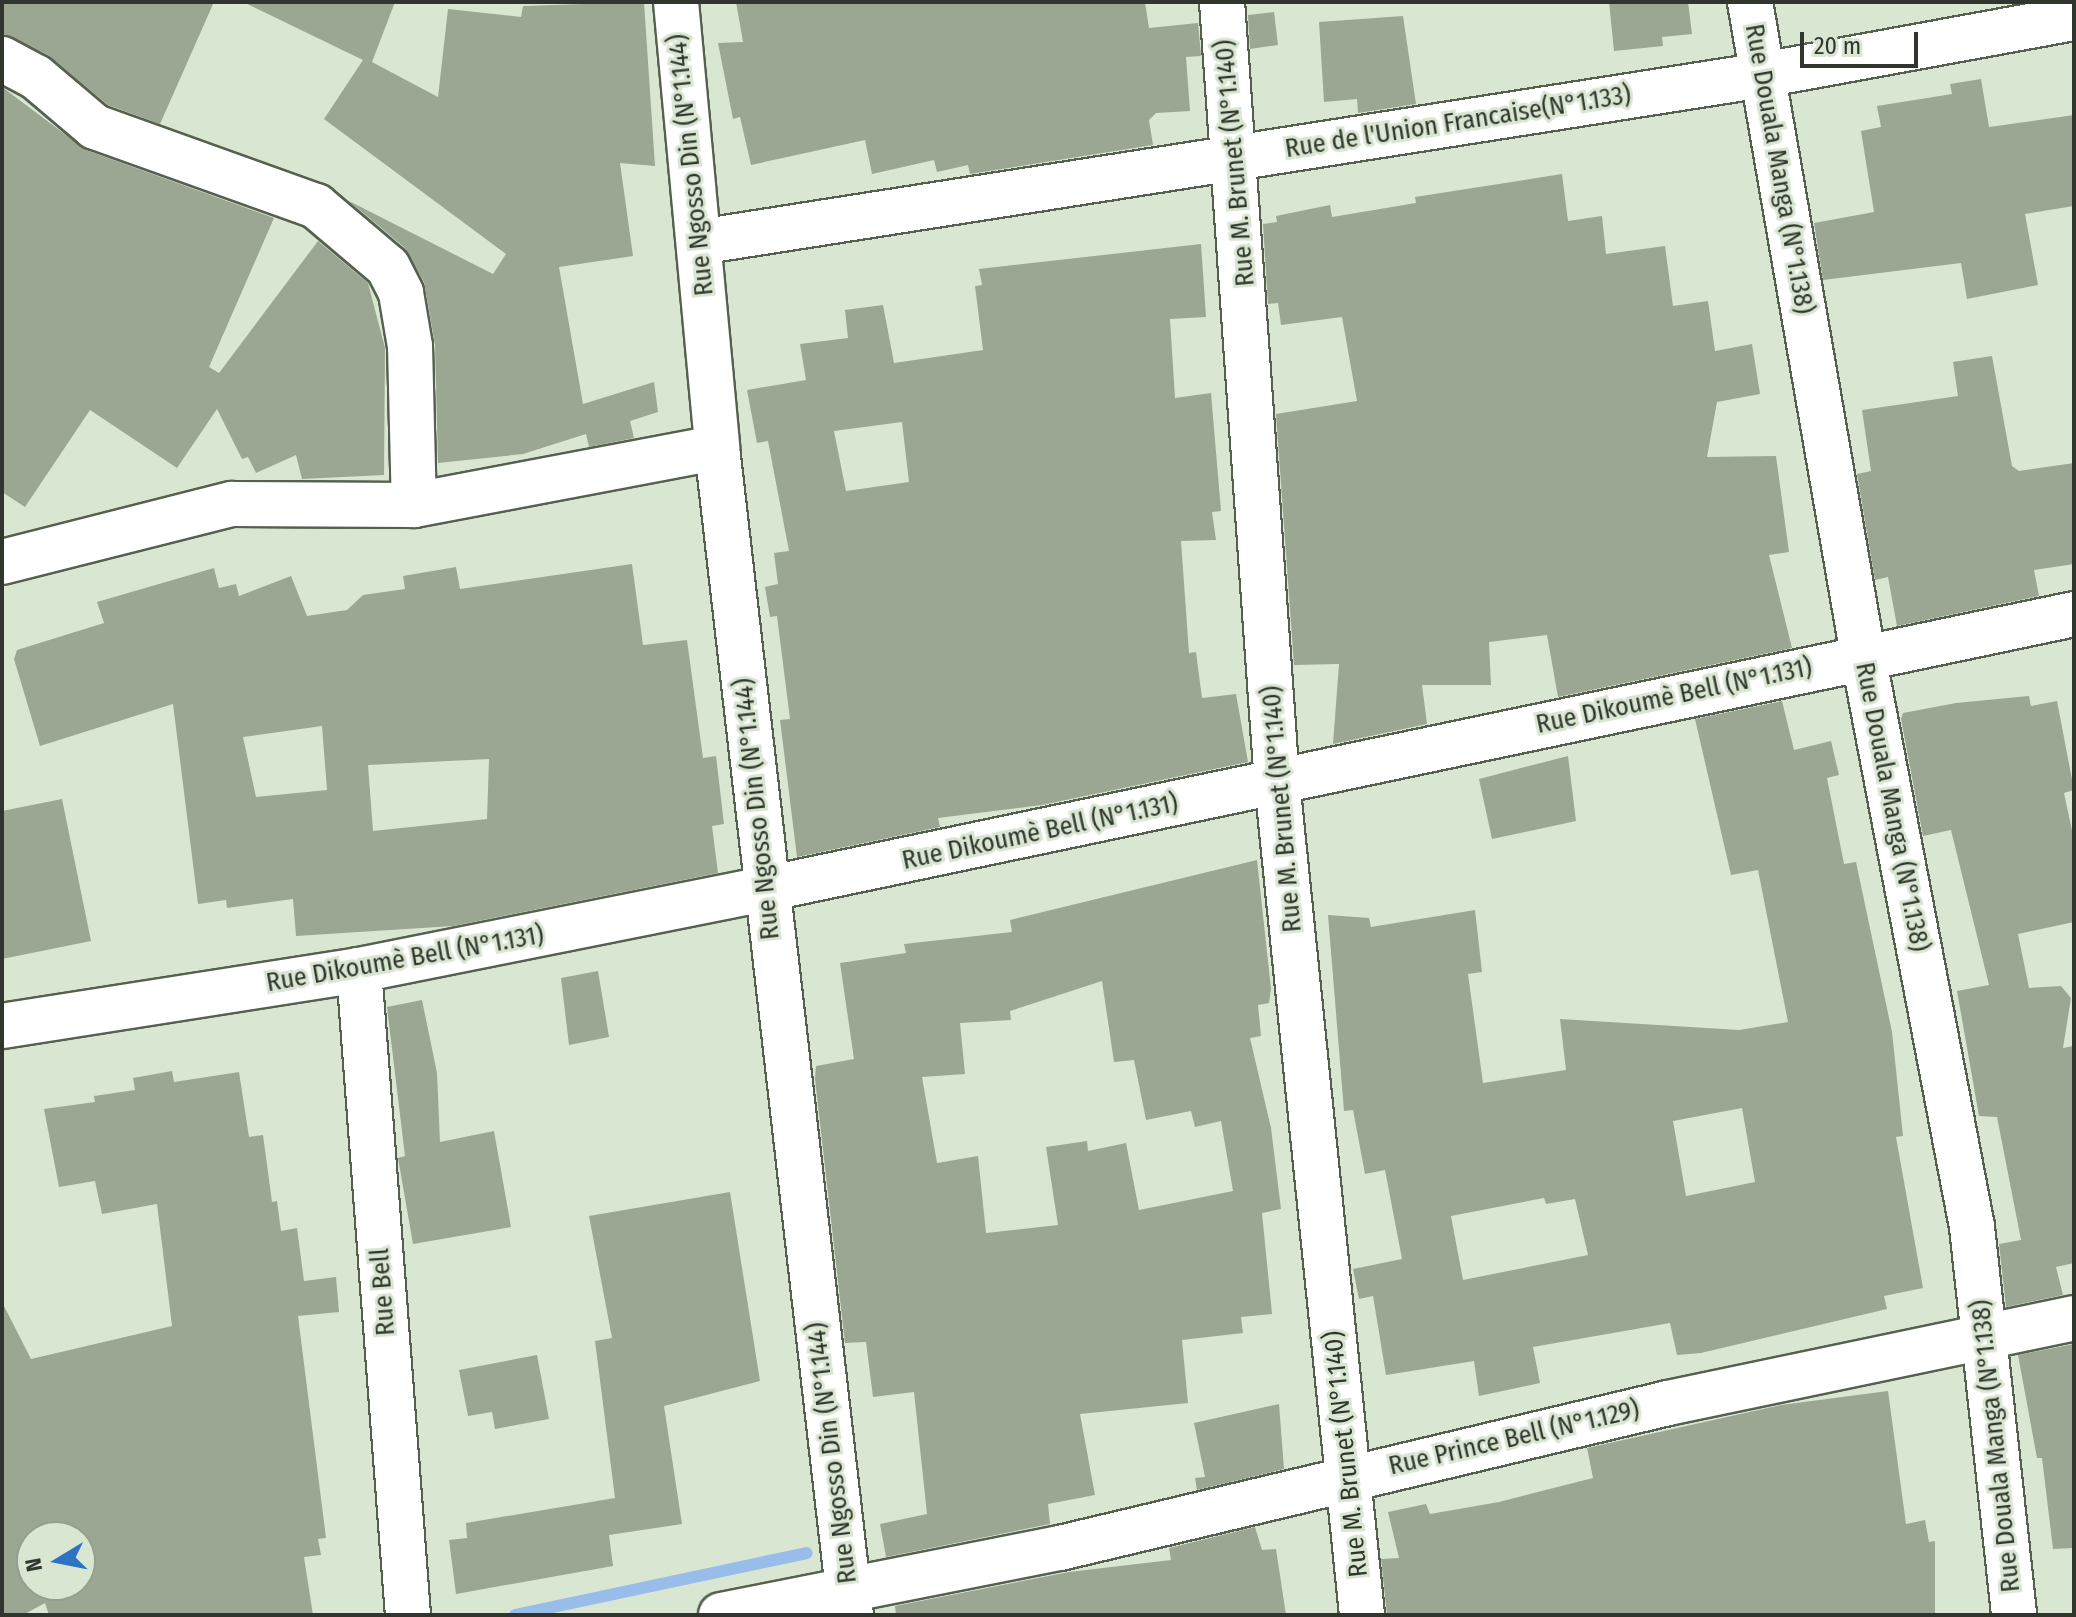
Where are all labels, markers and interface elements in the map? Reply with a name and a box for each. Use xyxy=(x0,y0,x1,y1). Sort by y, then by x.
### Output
scale bar xyxy=(1804,16,1922,66)
street label: Rue Douala Manga (N°1.138) xyxy=(1738,22,1820,316)
text: 20 m xyxy=(1814,32,1861,60)
street label: Rue Ngosso Din (N°1.144) xyxy=(662,33,720,297)
street label: Rue M. Brunet (N°1.140) xyxy=(1209,38,1261,288)
street label: Rue de l'Union Francaise(N°1.133) xyxy=(1283,79,1633,165)
street label: Rue Dikoumè Bell (N°1.131) xyxy=(1533,652,1815,740)
street label: Rue Douala Manga (N°1.138) xyxy=(1849,660,1935,954)
street label: Rue Ngosso Din (N°1.144) xyxy=(728,677,786,941)
street label: Rue M. Brunet (N°1.140) xyxy=(1256,684,1308,934)
street label: Rue Dikoumè Bell (N°1.131) xyxy=(899,788,1181,876)
street label: Rue Dikoumè Bell (N°1.131) xyxy=(264,919,546,999)
street label: Rue Bell xyxy=(364,1247,402,1337)
street label: Rue Douala Manga (N°1.138) xyxy=(1965,1298,2027,1594)
street label: Rue Ngosso Din (N°1.144) xyxy=(800,1321,864,1585)
street label: Rue M. Brunet (N°1.140) xyxy=(1318,1329,1374,1579)
street label: Rue Prince Bell (N°1.129) xyxy=(1386,1394,1642,1482)
north arrow xyxy=(16,1521,96,1601)
text: N xyxy=(19,1556,48,1574)

